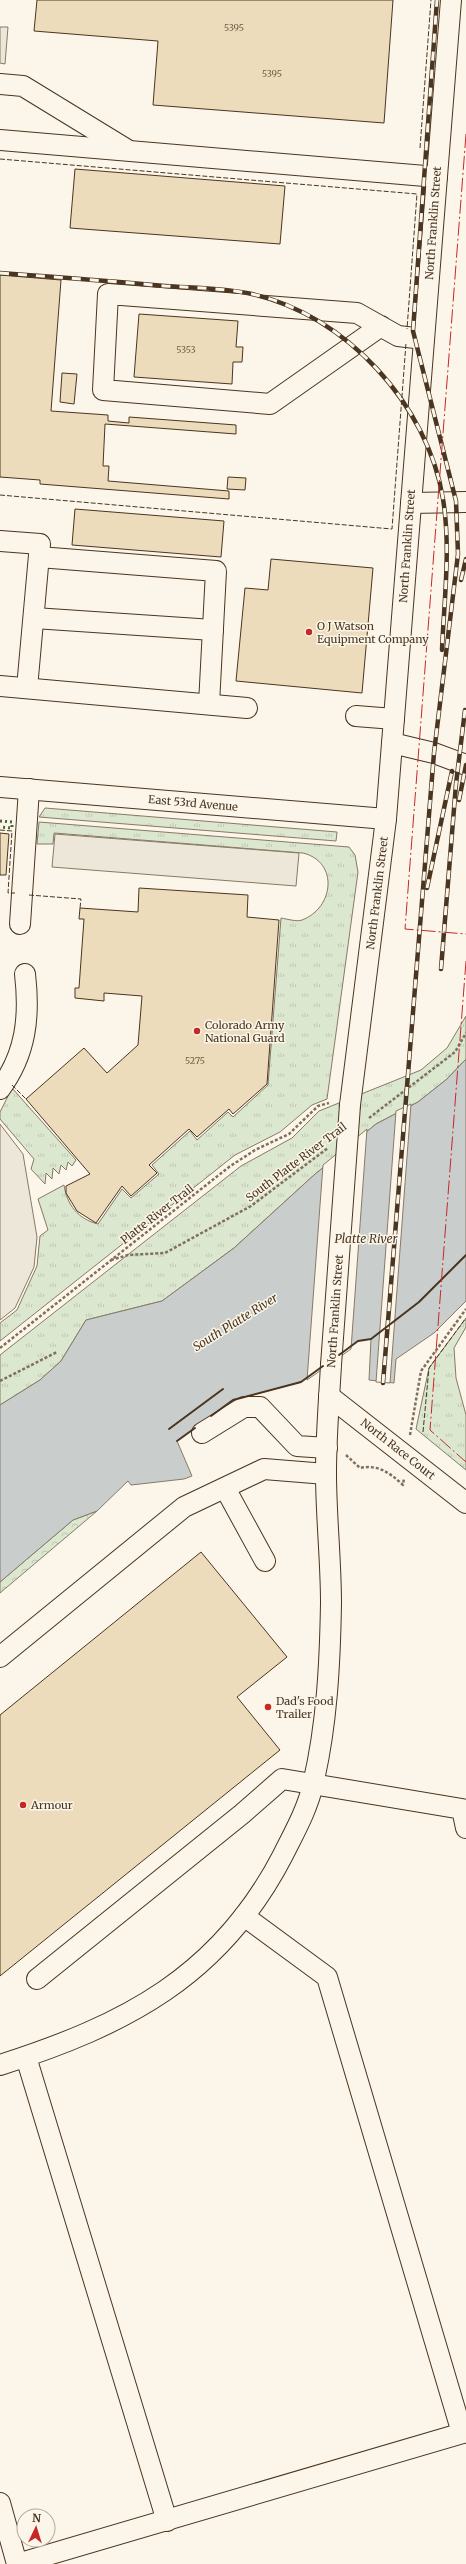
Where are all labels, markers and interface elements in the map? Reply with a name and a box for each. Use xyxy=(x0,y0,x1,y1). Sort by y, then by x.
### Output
house number: 5395 xyxy=(224,22,244,33)
house number: 5395 xyxy=(262,68,282,79)
street label: North Franklin Street xyxy=(422,165,444,280)
house number: 5353 xyxy=(176,344,196,355)
street label: North Franklin Street xyxy=(396,488,418,603)
place label: O J Watson Equipment Company xyxy=(317,619,429,646)
marker: O J Watson Equipment Company xyxy=(304,627,314,637)
street label: East 53rd Avenue xyxy=(148,792,239,814)
street label: North Franklin Street xyxy=(363,835,391,950)
place label: Colorado Army National Guard xyxy=(205,1018,285,1045)
marker: Colorado Army National Guard xyxy=(192,1026,202,1036)
house number: 5275 xyxy=(185,1055,205,1066)
street label: South Platte River Trail xyxy=(243,1119,350,1205)
street label: Platte River Trail xyxy=(118,1181,197,1247)
water label: Platte River xyxy=(335,1231,399,1246)
street label: North Franklin Street xyxy=(324,1253,346,1368)
water label: South Platte River xyxy=(190,1289,281,1354)
street label: North Race Court xyxy=(358,1416,439,1483)
place label: Dad's Food Trailer xyxy=(276,1694,334,1721)
marker: Dad's Food Trailer xyxy=(263,1702,273,1712)
place label: Armour xyxy=(30,1798,73,1812)
marker: Armour xyxy=(18,1800,28,1810)
north arrow xyxy=(16,2508,56,2548)
text: N xyxy=(32,2511,42,2525)

